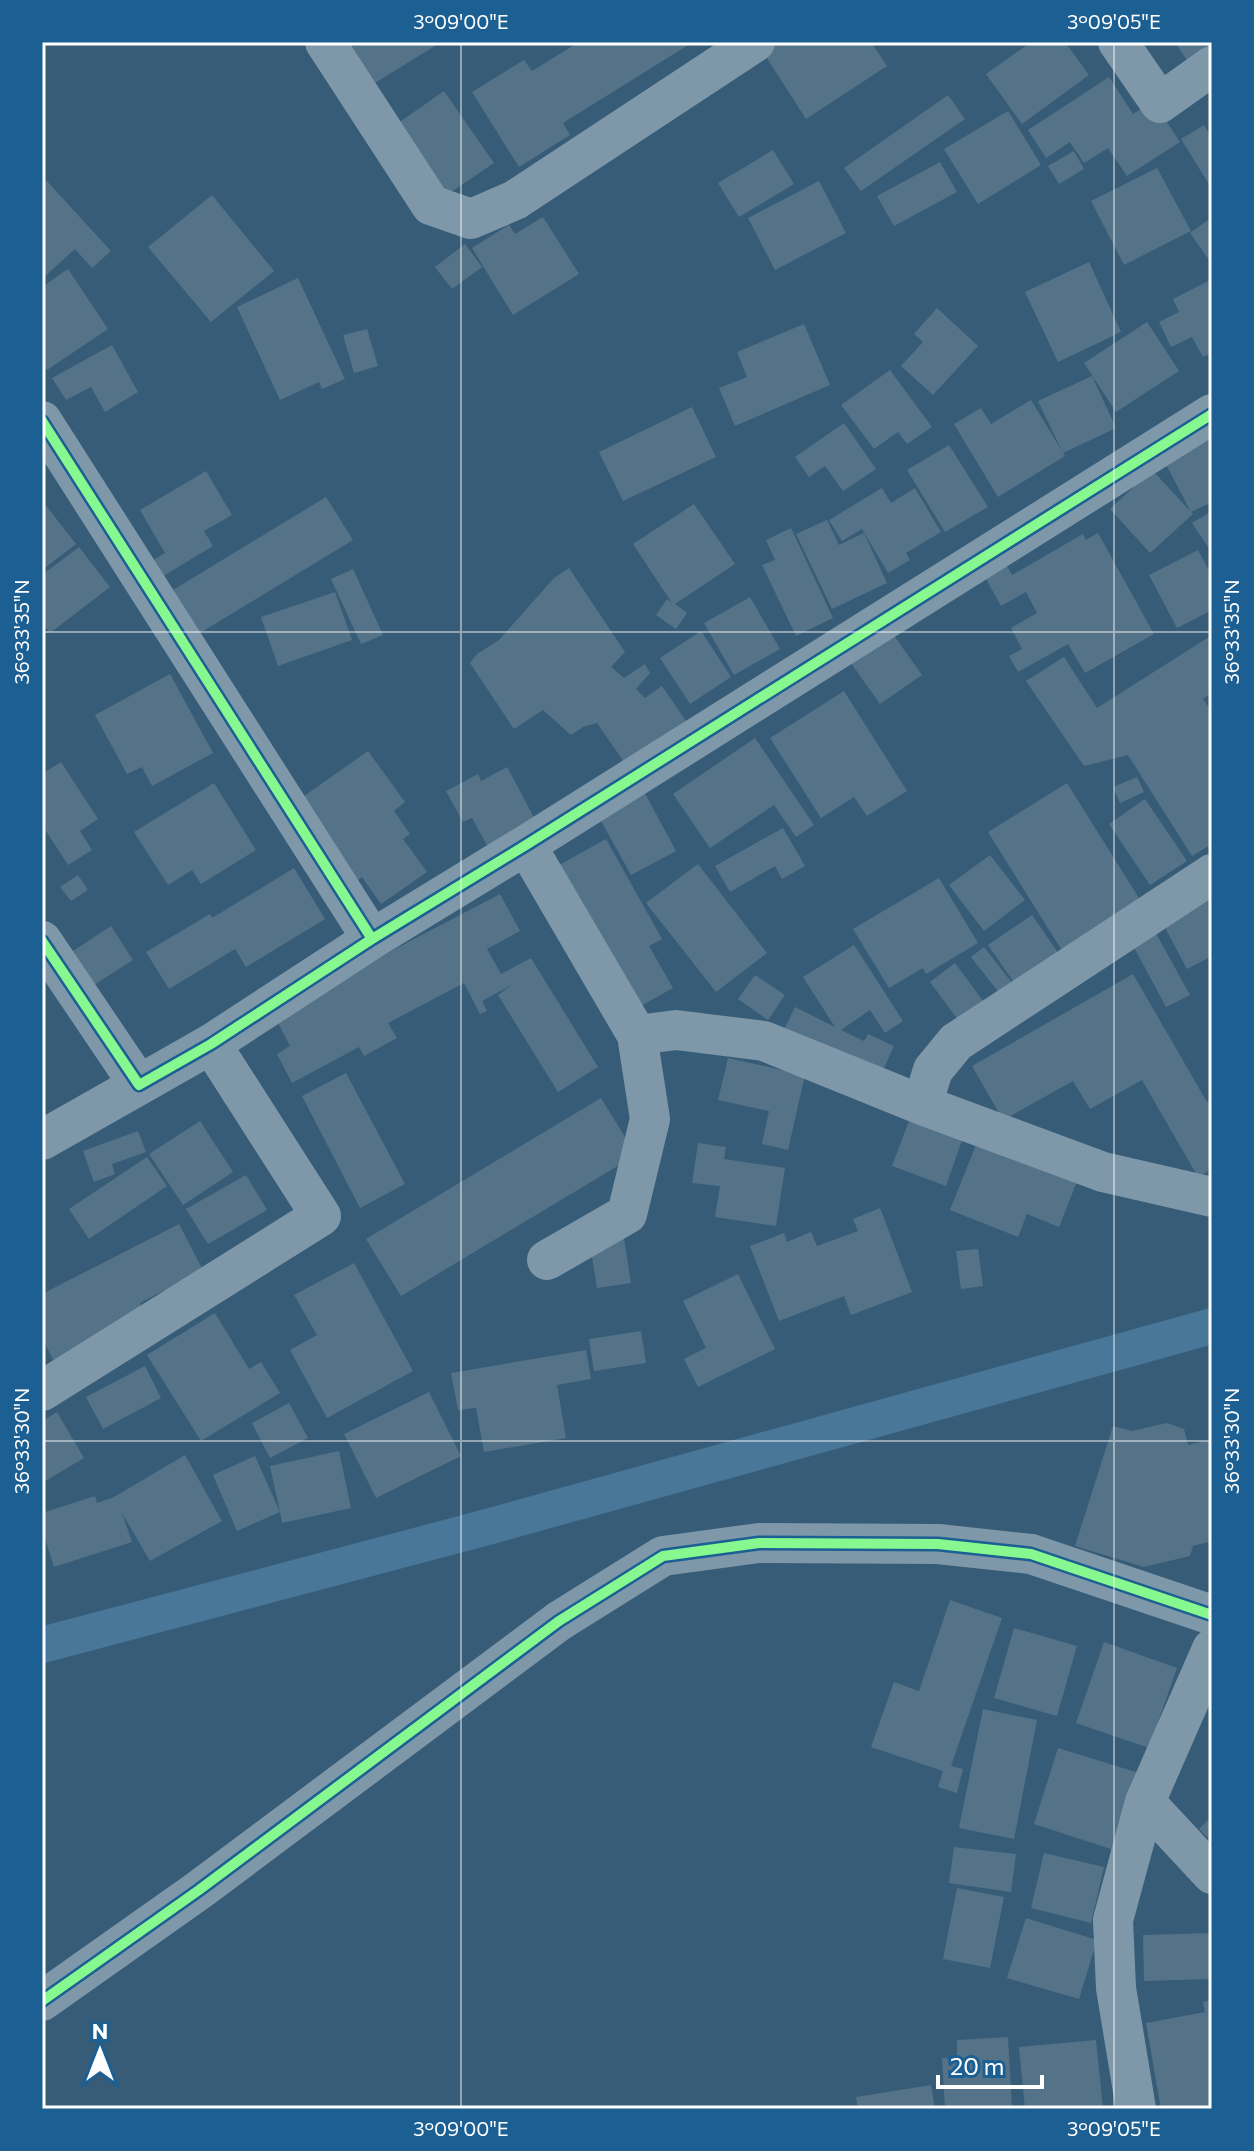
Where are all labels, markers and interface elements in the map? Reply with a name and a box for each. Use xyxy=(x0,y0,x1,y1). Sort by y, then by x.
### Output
text: 3°09'00"E xyxy=(413,9,509,33)
text: 3°09'05"E xyxy=(1067,9,1161,33)
text: 36°33'35"N xyxy=(9,579,33,685)
text: 36°33'35"N xyxy=(1219,579,1243,685)
text: 36°33'30"N xyxy=(9,1388,33,1494)
text: 36°33'30"N xyxy=(1219,1388,1243,1494)
north arrow xyxy=(60,2011,140,2091)
text: N xyxy=(92,2017,108,2044)
scale bar xyxy=(938,2039,1042,2089)
text: 20 m xyxy=(950,2051,1004,2080)
text: 3°09'00"E xyxy=(413,2116,509,2140)
text: 3°09'05"E xyxy=(1067,2116,1161,2140)

